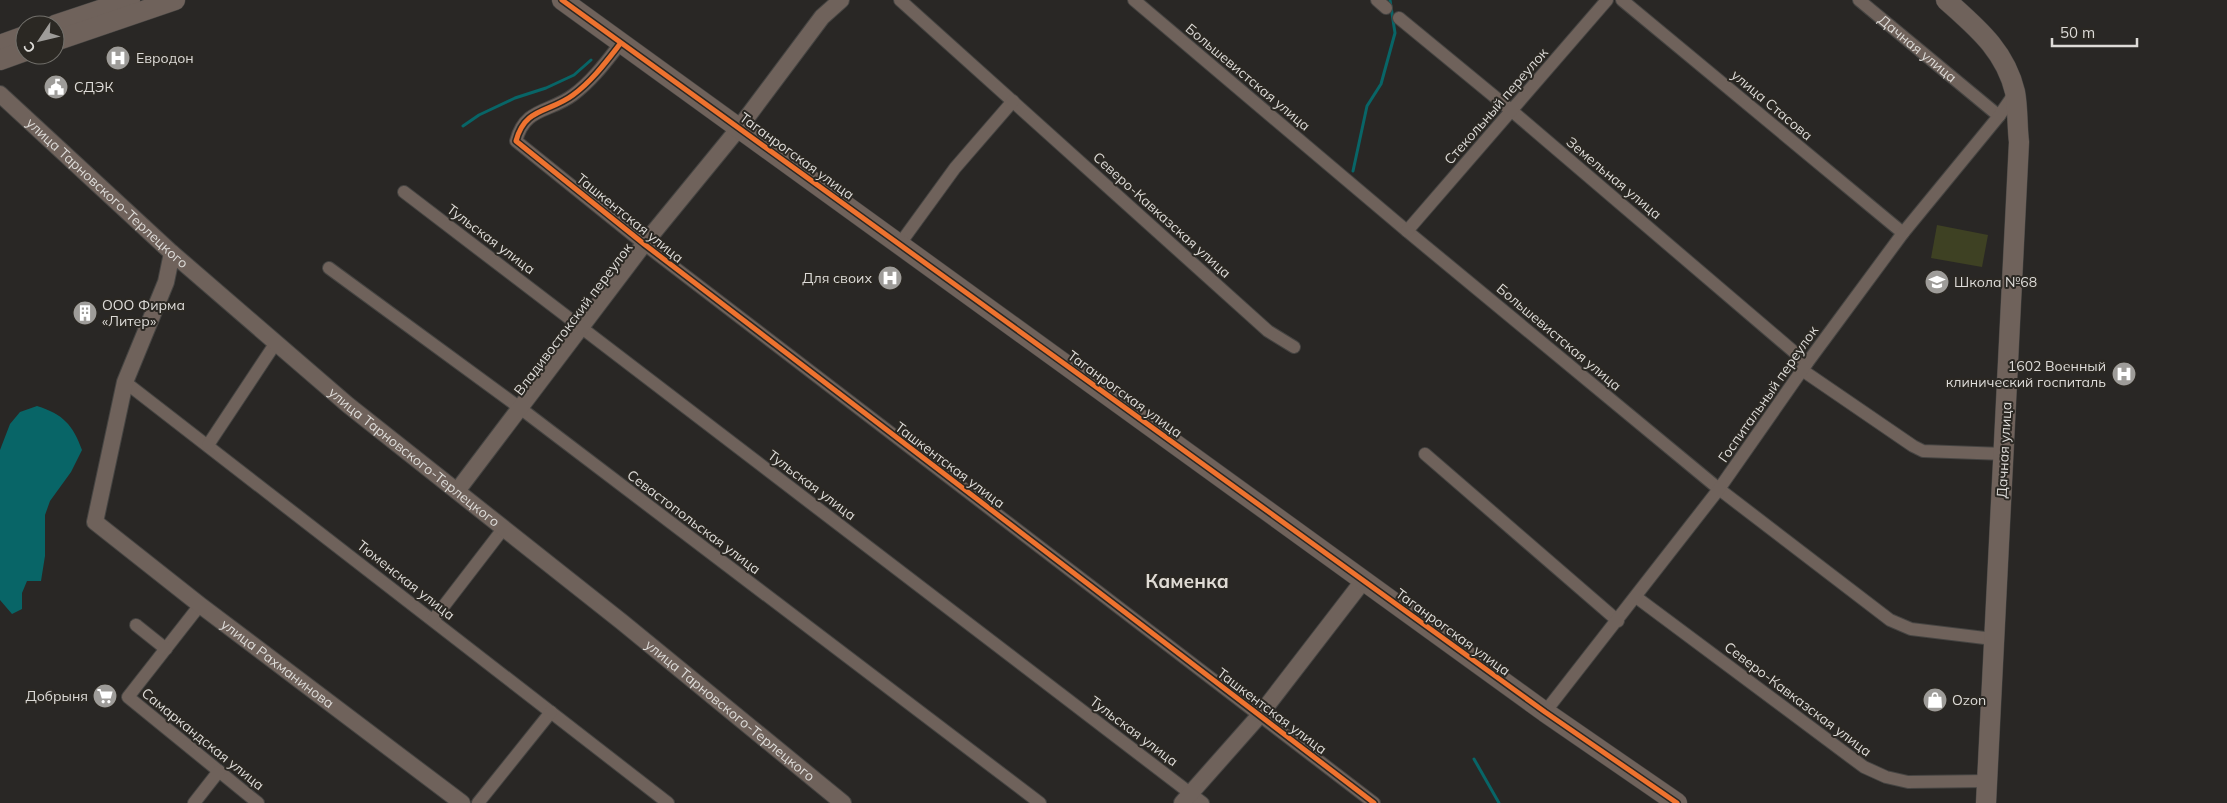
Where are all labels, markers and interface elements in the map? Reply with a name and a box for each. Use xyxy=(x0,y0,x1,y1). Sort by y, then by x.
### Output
street label: Дачная улица xyxy=(1875,11,1961,86)
north arrow xyxy=(15,15,65,65)
scale bar xyxy=(2052,15,2137,47)
street label: Большевистская улица xyxy=(1182,20,1314,134)
text: 50 m xyxy=(2060,23,2095,42)
text: С xyxy=(19,38,39,57)
street label: Стекольный переулок xyxy=(1440,43,1552,168)
hospital icon: Евродон xyxy=(105,45,131,71)
place label: Евродон xyxy=(136,49,194,67)
street label: улица Стасова xyxy=(1728,66,1816,144)
public building icon: СДЭК xyxy=(43,74,69,100)
place label: СДЭК xyxy=(74,78,114,96)
street label: Таганрогская улица xyxy=(736,108,858,204)
street label: улица Тарновского-Терлецкого xyxy=(22,114,192,272)
street label: Земельная улица xyxy=(1563,133,1665,223)
street label: Северо-Кавказская улица xyxy=(1089,148,1235,282)
street label: Ташкентская улица xyxy=(573,169,687,267)
street label: Тульская улица xyxy=(443,200,539,278)
street label: Владивостокский переулок xyxy=(510,239,637,399)
hospital icon: Для своих xyxy=(877,265,903,291)
place label: Для своих xyxy=(802,269,872,287)
school or university icon: Школа №68 xyxy=(1924,269,1950,295)
place label: Школа №68 xyxy=(1954,273,2037,291)
street label: Большевистская улица xyxy=(1493,280,1625,394)
place label: ООО Фирма «Литер» xyxy=(102,296,185,330)
building icon: ООО Фирма «Литер» xyxy=(72,300,98,326)
street label: Госпитальный переулок xyxy=(1714,322,1822,466)
street label: Таганрогская улица xyxy=(1064,346,1186,442)
place label: 1602 Военный клинический госпиталь xyxy=(1946,357,2106,391)
hospital icon: 1602 Военный клинический госпиталь xyxy=(2111,361,2137,387)
street label: улица Тарновского-Терлецкого xyxy=(325,383,504,531)
street label: Дачная улица xyxy=(1992,401,2016,499)
street label: Ташкентская улица xyxy=(892,418,1008,512)
street label: Тульская улица xyxy=(764,446,860,524)
street label: Севастопольская улица xyxy=(624,466,764,578)
street label: Тюменская улица xyxy=(353,536,459,624)
district label: Каменка xyxy=(1145,569,1229,593)
street label: Таганрогская улица xyxy=(1392,584,1514,680)
street label: улица Рахманинова xyxy=(217,615,338,712)
street label: улица Тарновского-Терлецкого xyxy=(642,636,819,785)
street label: Северо-Кавказская улица xyxy=(1721,638,1875,760)
street label: Ташкентская улица xyxy=(1214,664,1330,758)
supermarket icon: Добрыня xyxy=(92,683,118,709)
street label: Самаркандская улица xyxy=(138,684,268,794)
place label: Добрыня xyxy=(25,687,88,705)
shop icon: Ozon xyxy=(1922,687,1948,713)
place label: Ozon xyxy=(1952,691,1986,709)
street label: Тульская улица xyxy=(1086,692,1182,770)

